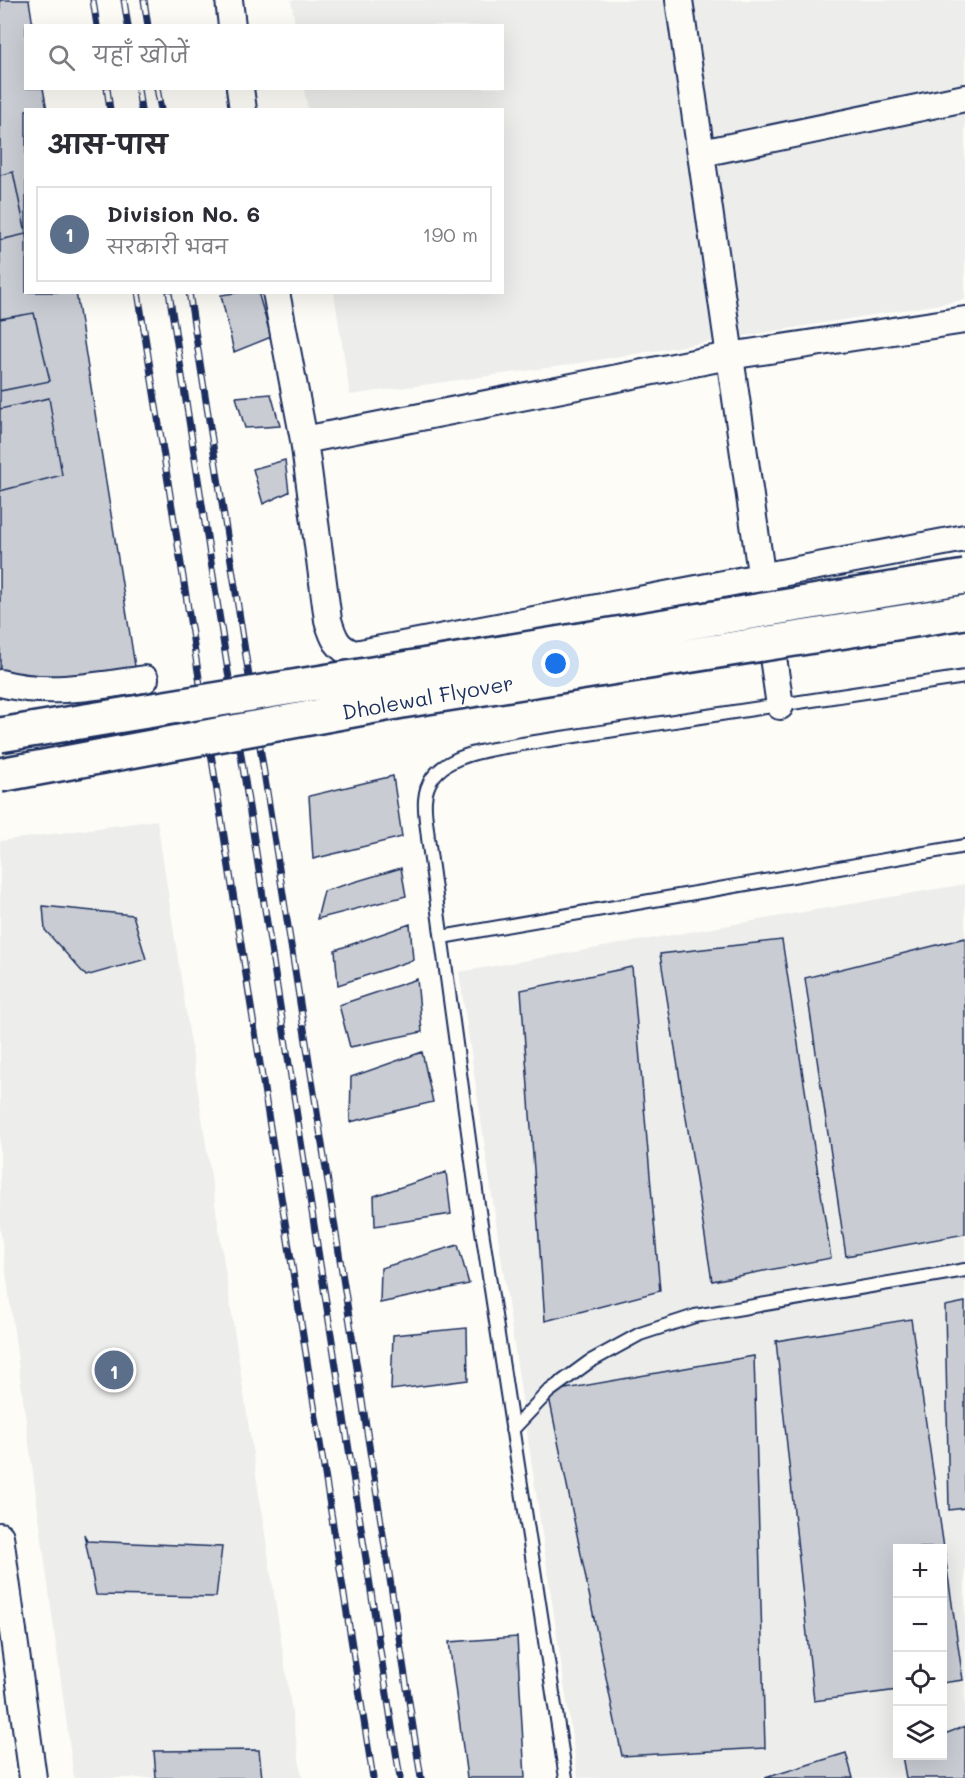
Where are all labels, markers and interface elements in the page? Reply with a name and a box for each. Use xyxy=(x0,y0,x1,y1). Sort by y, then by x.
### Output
search box xyxy=(24,24,504,90)
text: यहाँ खोजें xyxy=(93,40,189,69)
icon: search xyxy=(45,41,78,74)
text: आस-पास xyxy=(48,127,167,161)
text: Division No. 6 xyxy=(107,199,260,228)
text: 1 xyxy=(65,221,74,247)
text: 190 m xyxy=(423,221,478,247)
text: सरकारी भवन xyxy=(107,233,228,259)
your location xyxy=(541,649,570,678)
street label: Dholewal Flyover xyxy=(340,668,515,725)
pin: 1 xyxy=(94,1348,134,1392)
map controls xyxy=(893,1544,947,1760)
button: + xyxy=(893,1544,947,1598)
button: − xyxy=(893,1598,947,1652)
button: locate xyxy=(893,1652,947,1706)
button: layers xyxy=(893,1706,947,1760)

